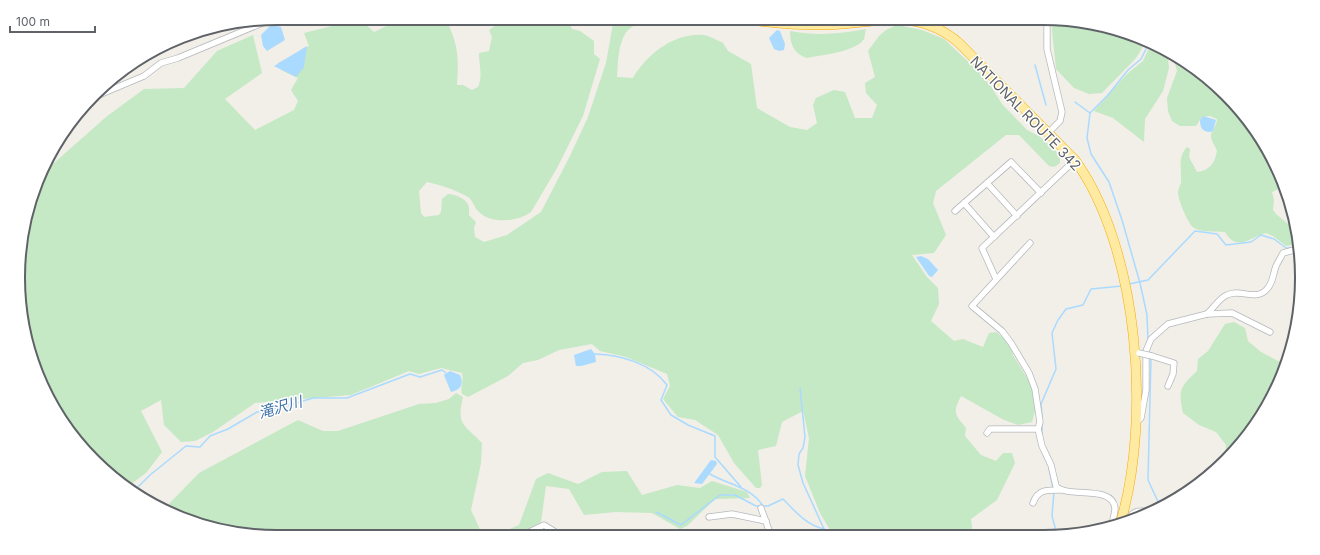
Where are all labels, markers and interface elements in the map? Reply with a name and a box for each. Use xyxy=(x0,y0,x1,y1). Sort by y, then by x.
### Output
scale bar xyxy=(10,8,95,34)
text: 100 m xyxy=(16,14,50,29)
street label: NATIONAL ROUTE 342 xyxy=(967,52,1085,174)
water label: 滝沢川 xyxy=(256,391,306,422)

